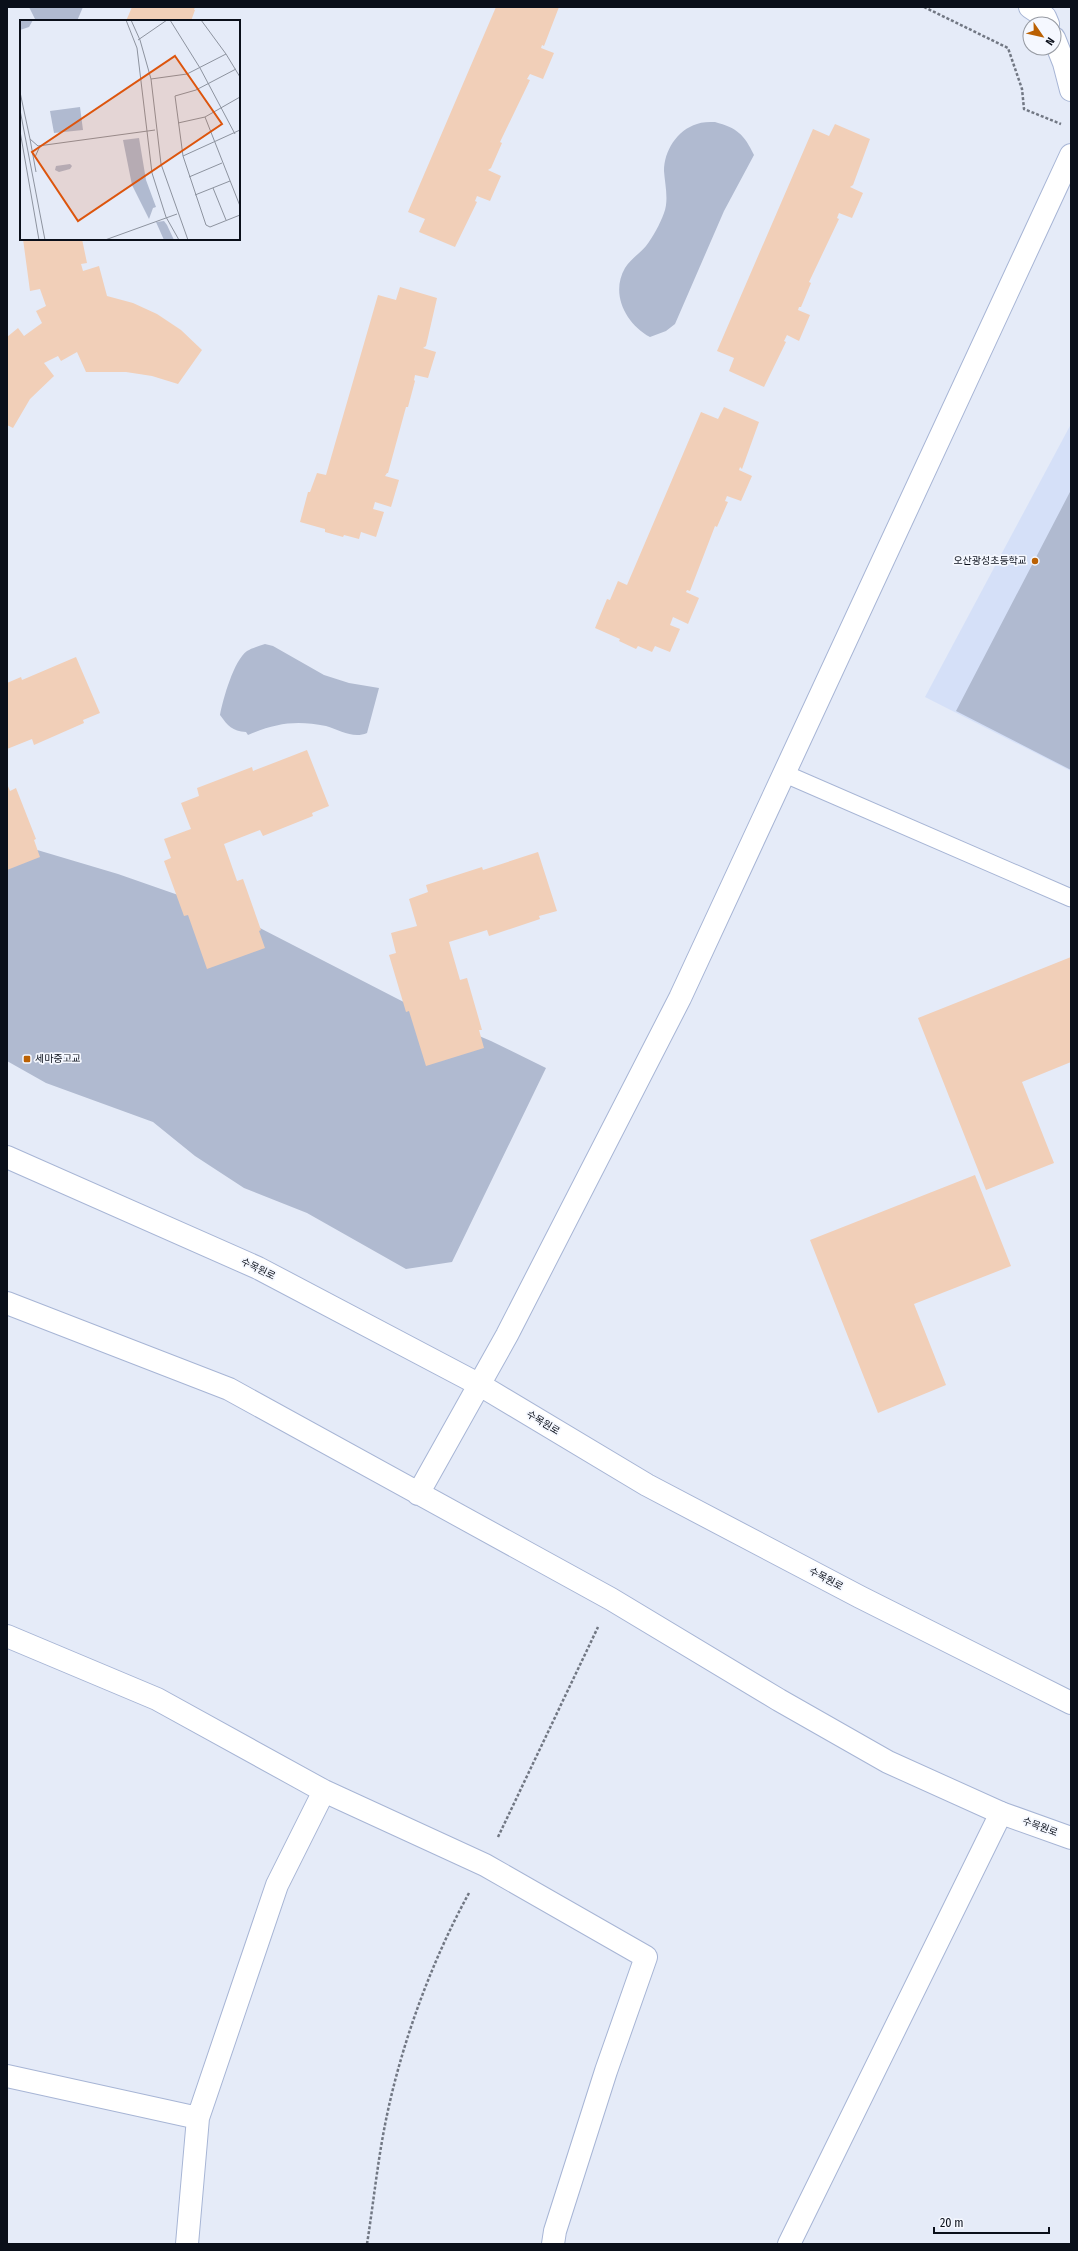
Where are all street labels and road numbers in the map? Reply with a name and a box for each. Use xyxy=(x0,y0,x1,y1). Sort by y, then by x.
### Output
street label: 수목원로 xyxy=(239,1256,277,1282)
street label: 수목원로 xyxy=(524,1408,562,1438)
street label: 수목원로 xyxy=(807,1565,845,1593)
street label: 수목원로 xyxy=(1021,1815,1059,1839)

